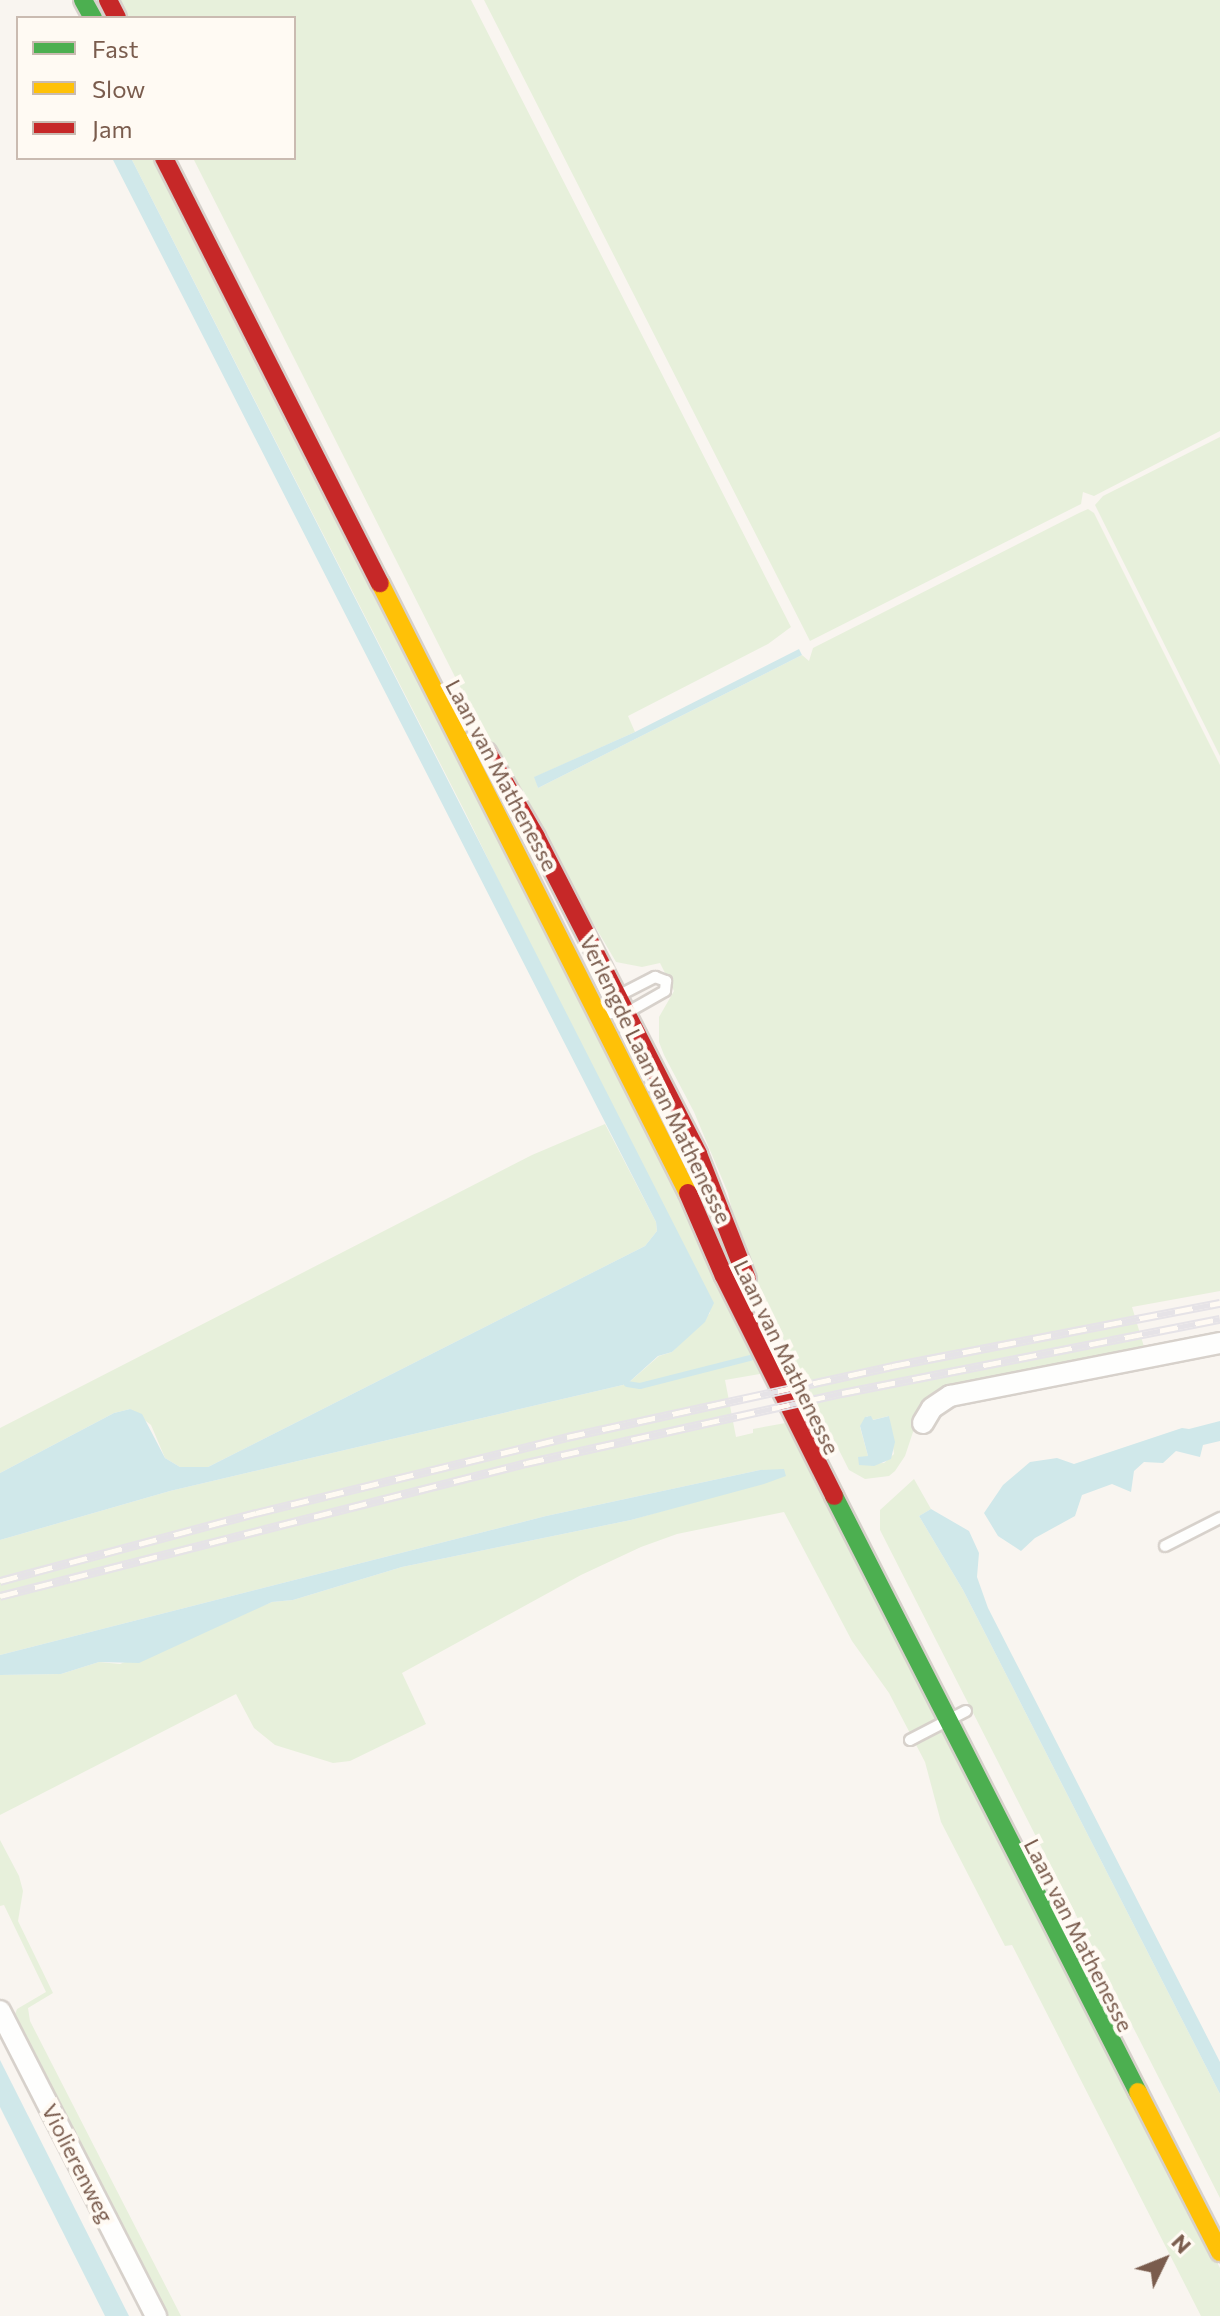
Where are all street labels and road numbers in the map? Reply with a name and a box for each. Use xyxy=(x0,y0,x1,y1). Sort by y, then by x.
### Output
street label: Laan van Mathenesse xyxy=(440,675,564,875)
street label: Verlengde Laan van Mathenesse xyxy=(575,931,737,1227)
street label: Laan van Mathenesse xyxy=(728,1255,846,1459)
street label: Laan van Mathenesse xyxy=(1019,1834,1139,2036)
street label: Violierenweg xyxy=(37,2099,119,2227)

